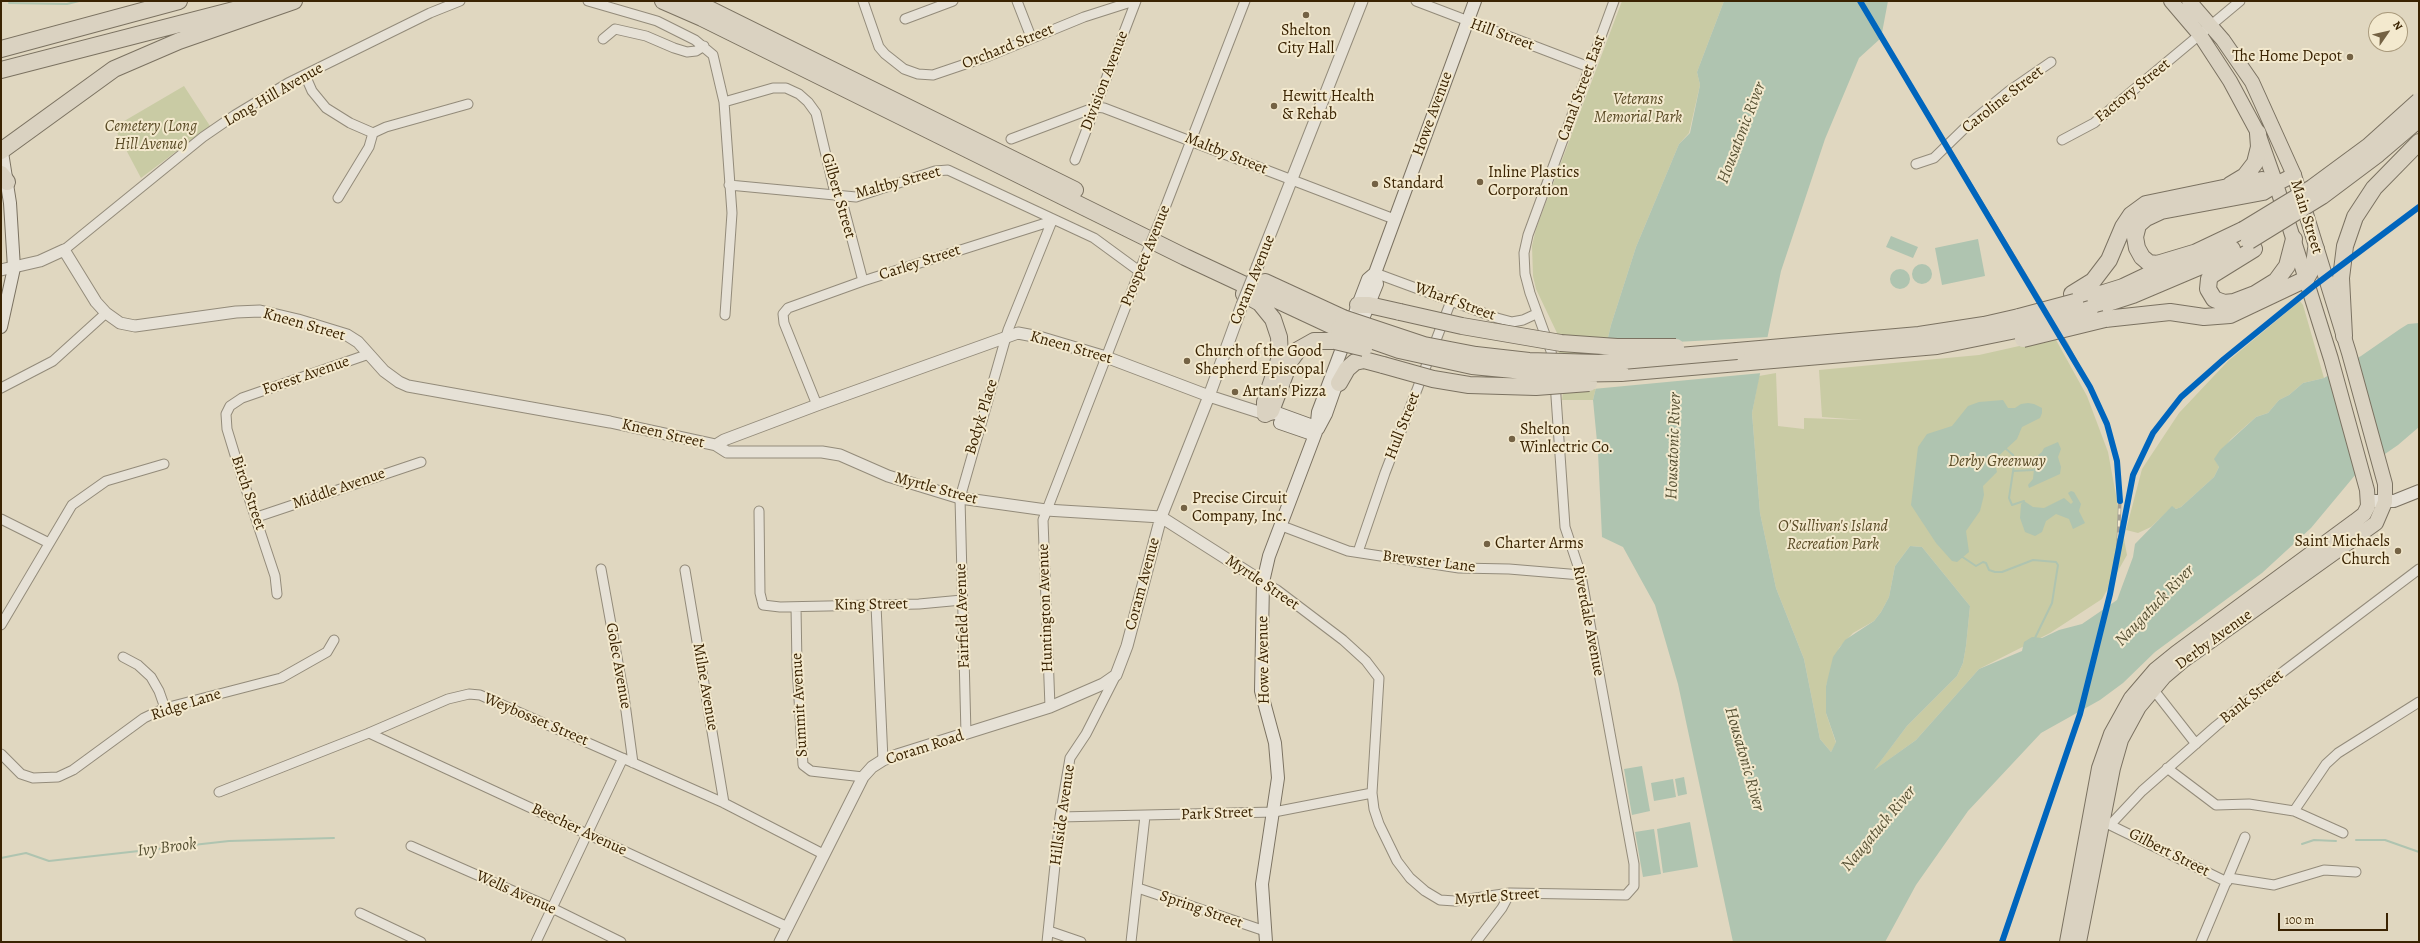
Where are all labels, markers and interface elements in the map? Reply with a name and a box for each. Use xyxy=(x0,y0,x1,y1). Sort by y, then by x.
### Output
marker: Shelton City Hall xyxy=(1301,10,1311,20)
north arrow xyxy=(2368,12,2408,52)
street label: Hill Street xyxy=(1467,15,1537,55)
text: N xyxy=(2389,18,2406,33)
street label: Orchard Street xyxy=(959,20,1057,74)
place label: Shelton City Hall xyxy=(1278,21,1334,59)
street label: Division Avenue xyxy=(1077,28,1133,134)
street label: Canal Street East xyxy=(1554,32,1610,144)
place label: The Home Depot xyxy=(2232,47,2342,67)
marker: The Home Depot xyxy=(2345,52,2355,62)
street label: Factory Street xyxy=(2092,55,2174,127)
street label: Long Hill Avenue xyxy=(221,59,327,131)
street label: Caroline Street xyxy=(1958,62,2048,138)
street label: Howe Avenue xyxy=(1409,69,1457,159)
water label: Housatonic River xyxy=(1713,79,1771,187)
place label: Hewitt Health & Rehab xyxy=(1282,87,1375,125)
park label: Veterans Memorial Park xyxy=(1594,90,1682,128)
marker: Hewitt Health & Rehab xyxy=(1269,101,1279,111)
park label: Cemetery (Long Hill Avenue) xyxy=(105,117,197,155)
street label: Maltby Street xyxy=(1182,129,1270,179)
street label: Gilbert Street xyxy=(817,151,859,241)
street label: Maltby Street xyxy=(853,162,943,204)
place label: Inline Plastics Corporation xyxy=(1488,163,1580,201)
place label: Standard xyxy=(1383,174,1444,194)
marker: Inline Plastics Corporation xyxy=(1475,177,1485,187)
street label: Main Street xyxy=(2286,178,2326,256)
marker: Standard xyxy=(1370,179,1380,189)
street label: Prospect Avenue xyxy=(1117,203,1175,309)
street label: Coram Avenue xyxy=(1226,232,1280,328)
street label: Carley Street xyxy=(877,241,963,285)
street label: Wharf Street xyxy=(1412,278,1498,326)
street label: Kneen Street xyxy=(261,304,347,346)
street label: Kneen Street xyxy=(1028,327,1114,369)
place label: Church of the Good Shepherd Episcopal xyxy=(1195,342,1324,380)
street label: Forest Avenue xyxy=(260,352,352,400)
marker: Church of the Good Shepherd Episcopal xyxy=(1182,356,1192,366)
street label: Bodyk Place xyxy=(961,377,1003,457)
place label: Artan's Pizza xyxy=(1243,382,1326,402)
marker: Artan's Pizza xyxy=(1230,387,1240,397)
street label: Hull Street xyxy=(1381,389,1425,463)
water label: Housatonic River xyxy=(1662,392,1686,500)
street label: Kneen Street xyxy=(620,415,706,453)
place label: Shelton Winlectric Co. xyxy=(1520,420,1613,458)
marker: Shelton Winlectric Co. xyxy=(1507,434,1517,444)
park label: Derby Greenway xyxy=(1948,452,2046,472)
street label: Birch Street xyxy=(226,453,270,533)
street label: Middle Avenue xyxy=(290,464,388,514)
street label: Myrtle Street xyxy=(892,469,980,509)
place label: Precise Circuit Company, Inc. xyxy=(1192,489,1287,527)
marker: Precise Circuit Company, Inc. xyxy=(1179,503,1189,513)
park label: O'Sullivan's Island Recreation Park xyxy=(1778,517,1888,555)
place label: Saint Michaels Church xyxy=(2294,532,2390,570)
place label: Charter Arms xyxy=(1495,534,1584,554)
street label: Coram Avenue xyxy=(1121,536,1165,632)
marker: Charter Arms xyxy=(1482,539,1492,549)
street label: Huntington Avenue xyxy=(1034,543,1058,673)
marker: Saint Michaels Church xyxy=(2393,546,2403,556)
street label: Brewster Lane xyxy=(1381,547,1477,577)
street label: Myrtle Street xyxy=(1221,551,1303,615)
water label: Naugatuck River xyxy=(2111,561,2199,651)
street label: Fairfield Avenue xyxy=(952,563,974,669)
street label: Riverdale Avenue xyxy=(1568,564,1608,678)
street label: King Street xyxy=(834,595,908,615)
street label: Derby Avenue xyxy=(2172,606,2256,674)
street label: Howe Avenue xyxy=(1254,616,1274,704)
street label: Golec Avenue xyxy=(601,621,635,711)
street label: Milne Avenue xyxy=(688,642,722,732)
street label: Summit Avenue xyxy=(788,652,812,758)
street label: Bank Street xyxy=(2216,666,2288,728)
street label: Ridge Lane xyxy=(149,685,223,725)
street label: Weybosset Street xyxy=(481,689,591,751)
water label: Housatonic River xyxy=(1719,705,1769,813)
street label: Coram Road xyxy=(884,726,966,770)
street label: Hillside Avenue xyxy=(1046,763,1080,867)
water label: Naugatuck River xyxy=(1837,782,1921,876)
street label: Beecher Avenue xyxy=(528,799,630,861)
street label: Park Street xyxy=(1180,803,1254,825)
street label: Gilbert Street xyxy=(2125,824,2213,882)
water label: Ivy Brook xyxy=(136,834,198,862)
street label: Wells Avenue xyxy=(473,867,559,919)
street label: Myrtle Street xyxy=(1454,884,1540,910)
street label: Spring Street xyxy=(1157,887,1245,933)
scale bar xyxy=(2280,905,2390,931)
text: 100 m xyxy=(2285,912,2314,928)

